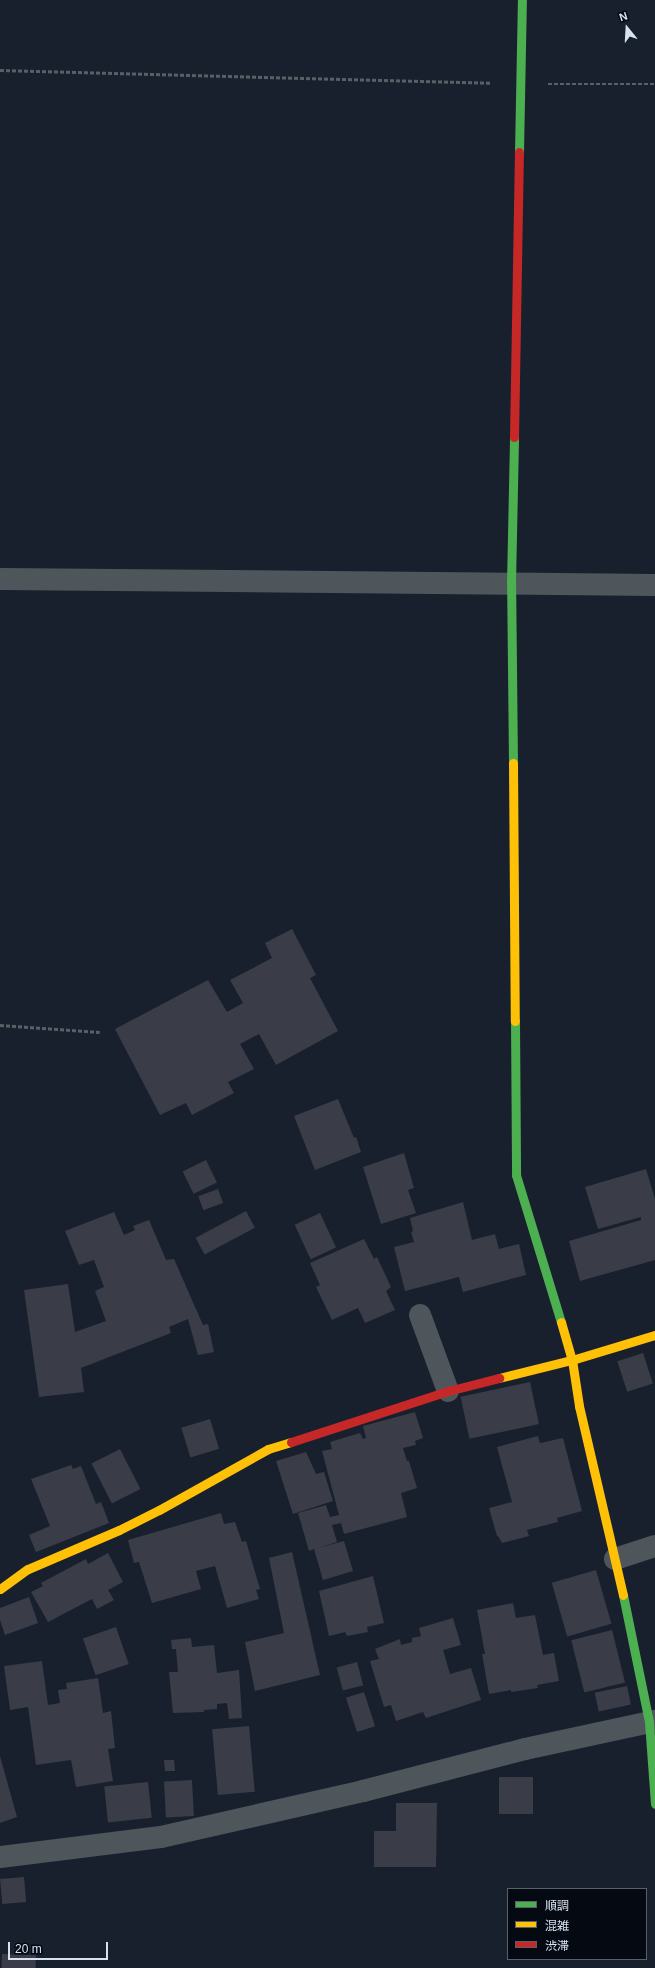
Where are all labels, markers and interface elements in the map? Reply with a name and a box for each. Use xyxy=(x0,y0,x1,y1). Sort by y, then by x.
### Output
north arrow xyxy=(607,8,647,48)
text: N xyxy=(618,10,629,24)
legend xyxy=(507,1888,647,1960)
text: 順調 xyxy=(545,1899,569,1913)
text: 混雑 xyxy=(545,1919,569,1933)
scale bar xyxy=(10,1934,110,1960)
text: 渋滞 xyxy=(545,1939,569,1953)
text: 20 m xyxy=(15,1942,42,1956)

